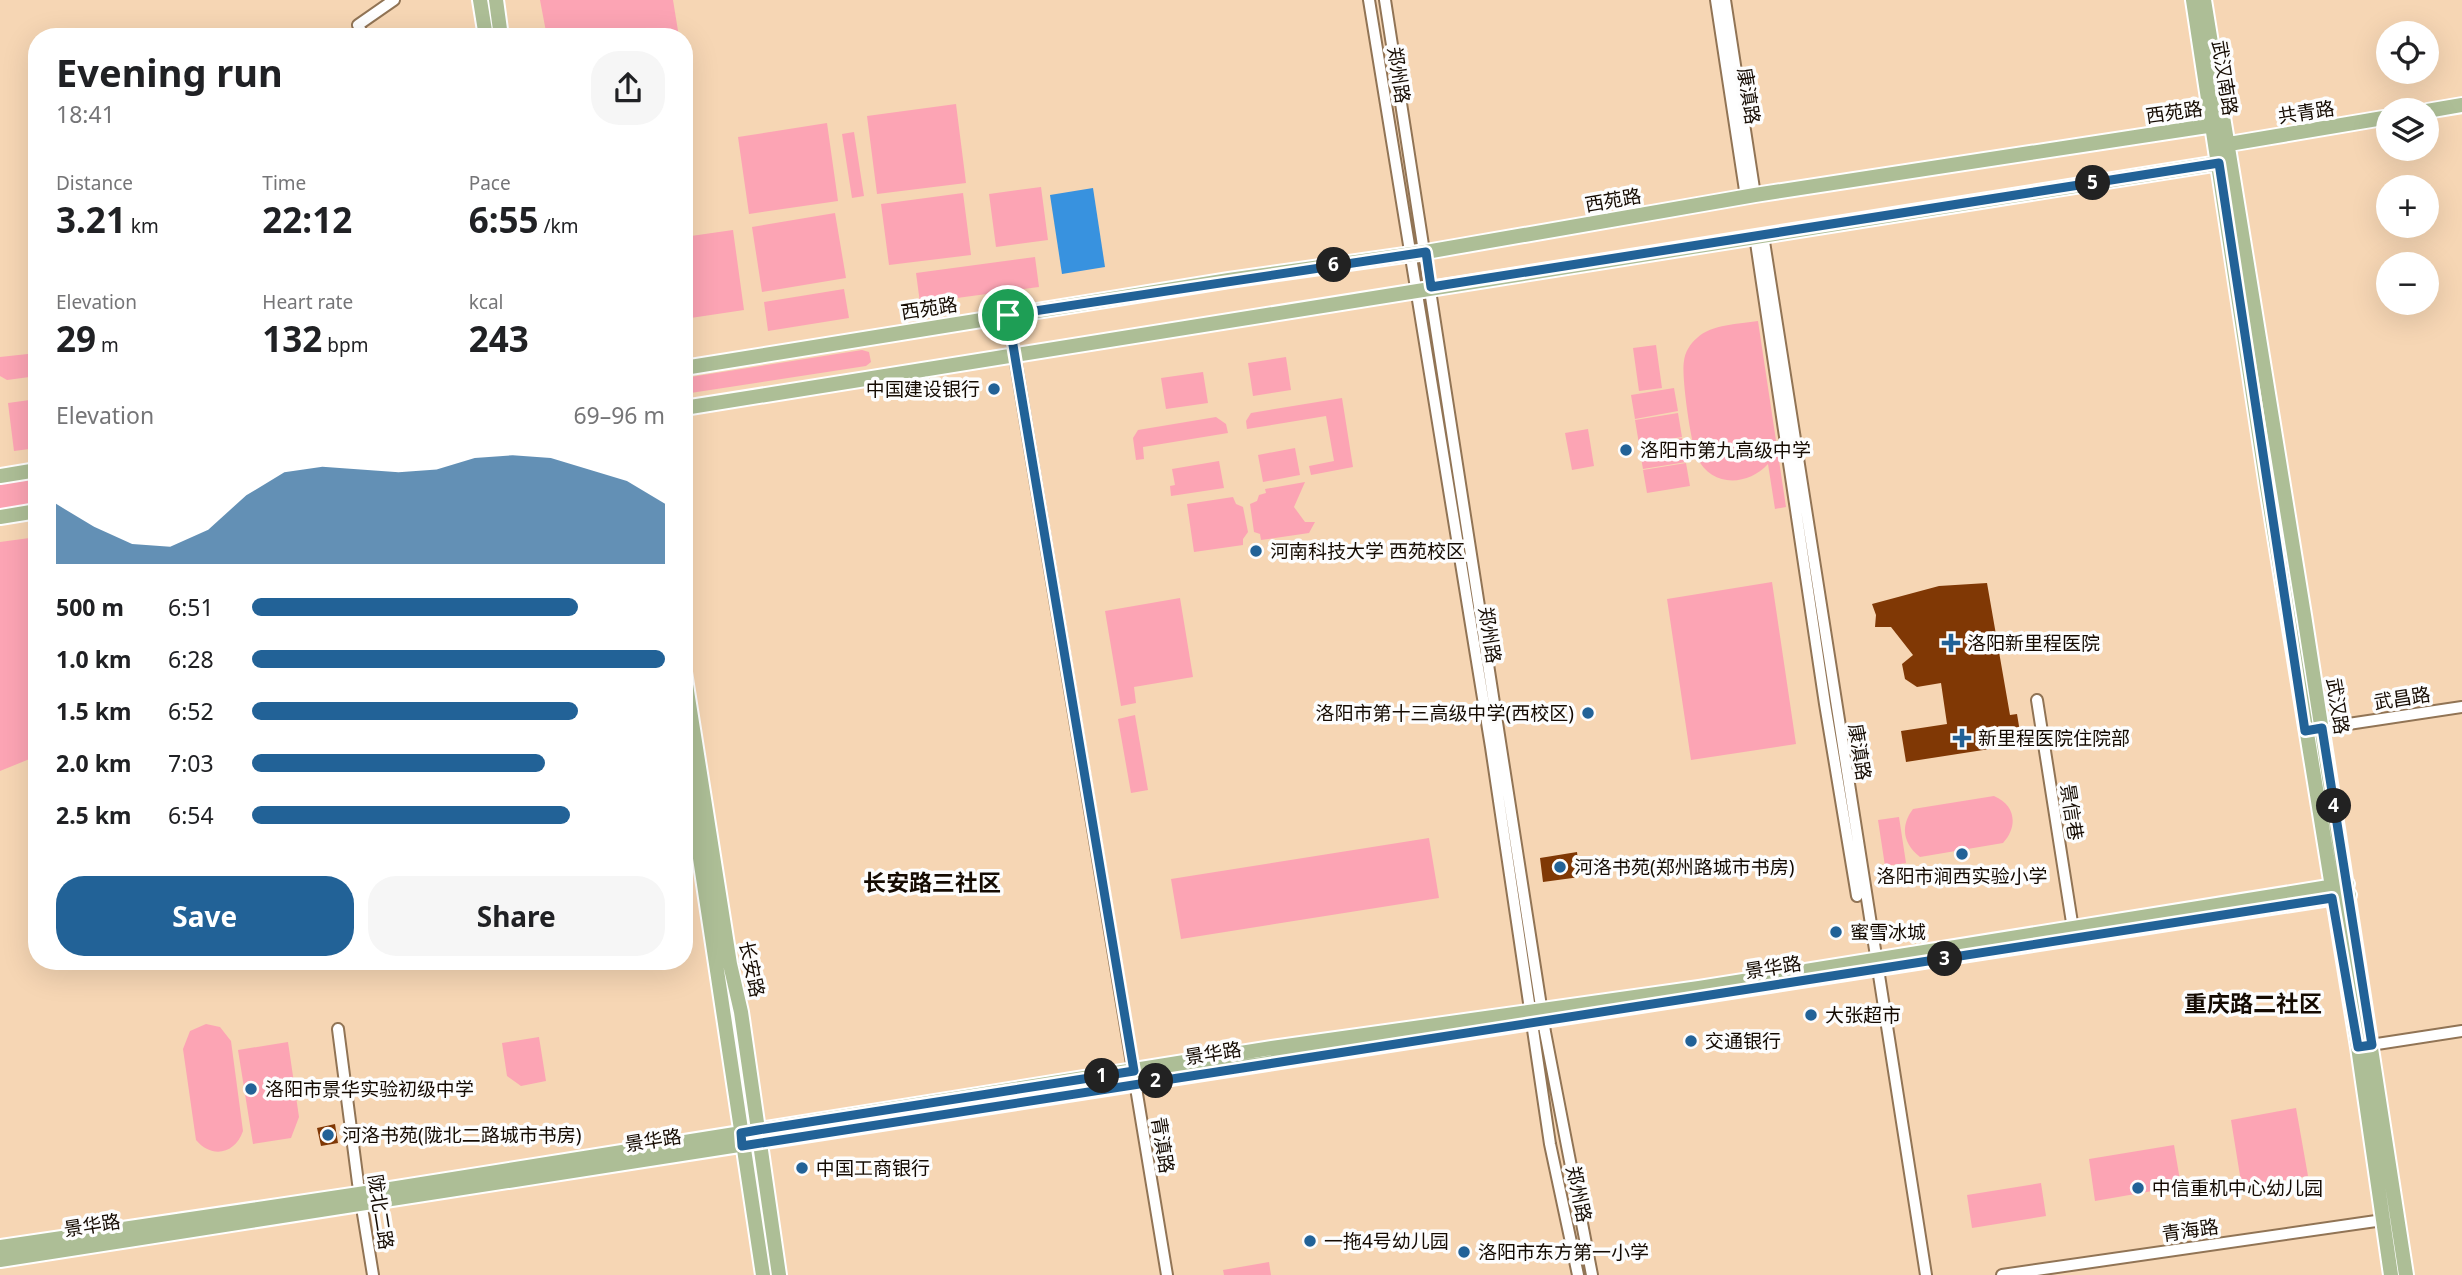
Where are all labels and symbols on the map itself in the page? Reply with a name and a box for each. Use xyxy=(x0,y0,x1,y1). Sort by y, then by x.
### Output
street label: 武汉南路 xyxy=(2206,38,2244,118)
street label: 郑州路 xyxy=(1382,45,1416,105)
street label: 康滇路 xyxy=(1732,66,1766,126)
street label: 西苑路 xyxy=(2144,95,2204,129)
street label: 共青路 xyxy=(2276,95,2336,129)
pin: 5 xyxy=(2076,166,2110,200)
street label: 西苑路 xyxy=(1583,182,1643,218)
pin: 6 xyxy=(1316,247,1352,282)
pin xyxy=(978,285,1038,345)
street label: 西苑路 xyxy=(899,291,959,325)
place label: 中国建设银行 xyxy=(866,376,980,402)
marker: 中国建设银行 xyxy=(986,381,1002,397)
place label: 洛阳市第九高级中学 xyxy=(1640,437,1811,463)
marker: 洛阳市第九高级中学 xyxy=(1618,442,1634,458)
place label: 河南科技大学 西苑校区 xyxy=(1270,538,1465,564)
marker: 河南科技大学 西苑校区 xyxy=(1248,543,1264,559)
street label: 郑州路 xyxy=(1473,605,1507,665)
place label: 洛阳新里程医院 xyxy=(1967,630,2100,656)
marker: 洛阳新里程医院 xyxy=(1941,633,1961,653)
street label: 武汉路 xyxy=(2321,676,2355,736)
street label: 武昌路 xyxy=(2372,681,2432,715)
place label: 洛阳市第十三高级中学(西校区) xyxy=(1316,700,1574,726)
marker: 洛阳市第十三高级中学(西校区) xyxy=(1580,705,1596,721)
street label: 康滇路 xyxy=(1843,722,1877,782)
place label: 新里程医院住院部 xyxy=(1978,725,2130,751)
marker: 新里程医院住院部 xyxy=(1952,728,1972,748)
street label: 景信巷 xyxy=(2055,782,2089,842)
pin: 4 xyxy=(2316,788,2352,824)
marker: 洛阳市涧西实验小学 xyxy=(1954,846,1970,862)
place label: 河洛书苑(郑州路城市书房) xyxy=(1574,854,1794,880)
marker: 河洛书苑(郑州路城市书房) xyxy=(1552,859,1568,875)
place label: 洛阳市涧西实验小学 xyxy=(1876,863,2048,889)
district label: 长安路三社区 xyxy=(863,866,1001,898)
place label: 蜜雪冰城 xyxy=(1850,919,1926,945)
marker: 蜜雪冰城 xyxy=(1828,924,1844,940)
street label: 长安路 xyxy=(733,938,771,1000)
pin: 3 xyxy=(1927,942,1962,976)
street label: 景华路 xyxy=(1743,950,1803,984)
district label: 重庆路二社区 xyxy=(2184,987,2322,1019)
place label: 大张超市 xyxy=(1825,1002,1901,1028)
marker: 大张超市 xyxy=(1803,1007,1819,1023)
place label: 交通银行 xyxy=(1705,1028,1781,1054)
marker: 交通银行 xyxy=(1683,1033,1699,1049)
street label: 景华路 xyxy=(1183,1036,1243,1070)
pin: 1 xyxy=(1084,1058,1120,1094)
pin: 2 xyxy=(1138,1064,1174,1098)
place label: 洛阳市景华实验初级中学 xyxy=(265,1076,474,1102)
marker: 洛阳市景华实验初级中学 xyxy=(243,1081,259,1097)
street label: 青滇路 xyxy=(1146,1115,1180,1175)
place label: 河洛书苑(陇北二路城市书房) xyxy=(342,1122,581,1148)
street label: 景华路 xyxy=(623,1123,683,1157)
marker: 河洛书苑(陇北二路城市书房) xyxy=(320,1127,336,1143)
place label: 中国工商银行 xyxy=(816,1155,930,1181)
marker: 中国工商银行 xyxy=(794,1160,810,1176)
street label: 郑州路 xyxy=(1560,1163,1598,1225)
street label: 陇北二路 xyxy=(362,1172,400,1252)
place label: 中信重机中心幼儿园 xyxy=(2152,1175,2323,1201)
marker: 中信重机中心幼儿园 xyxy=(2130,1180,2146,1196)
street label: 景华路 xyxy=(62,1208,122,1242)
street label: 青海路 xyxy=(2160,1213,2220,1247)
place label: 一拖4号幼儿园 xyxy=(1324,1228,1449,1254)
marker: 一拖4号幼儿园 xyxy=(1302,1233,1318,1249)
place label: 洛阳市东方第一小学 xyxy=(1478,1239,1649,1265)
marker: 洛阳市东方第一小学 xyxy=(1456,1244,1472,1260)

